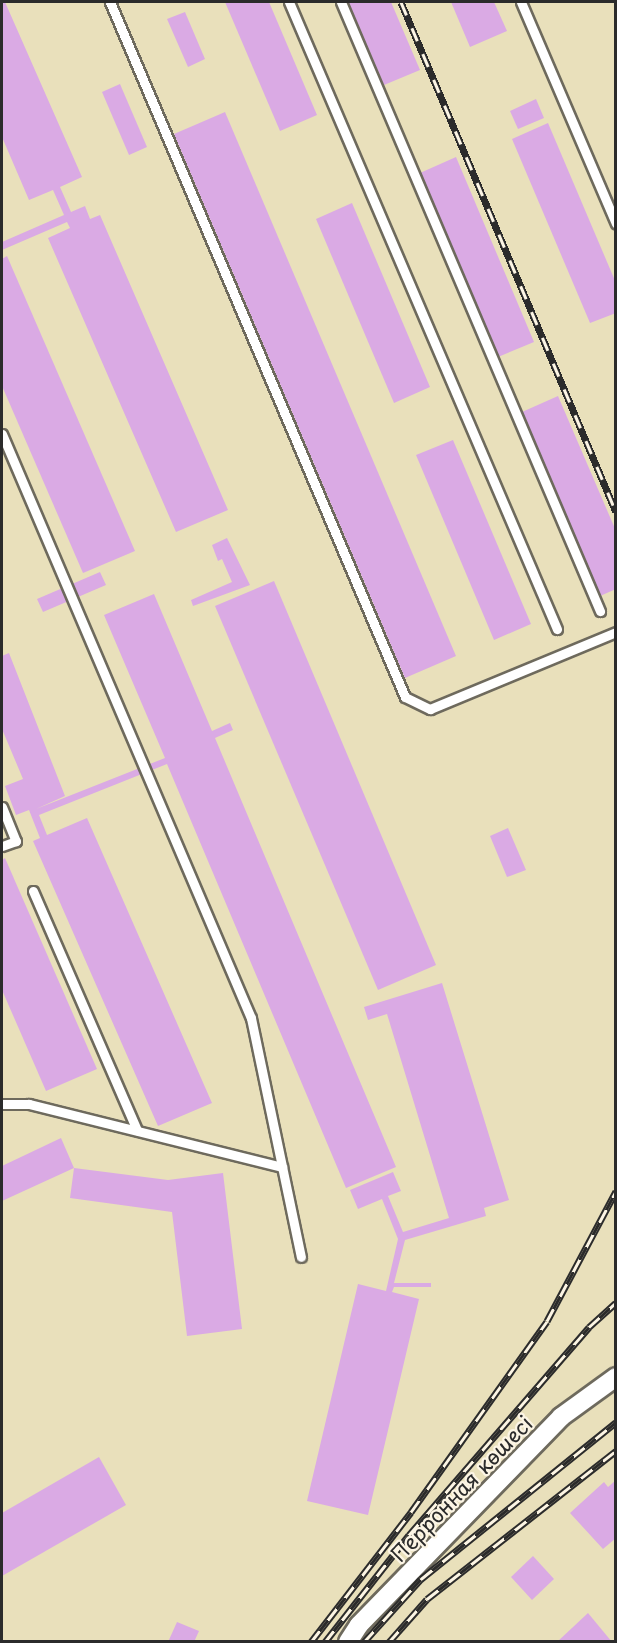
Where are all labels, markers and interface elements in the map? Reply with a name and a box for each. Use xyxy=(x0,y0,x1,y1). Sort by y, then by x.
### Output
street label: Перронная көшесі xyxy=(385,1410,537,1566)

